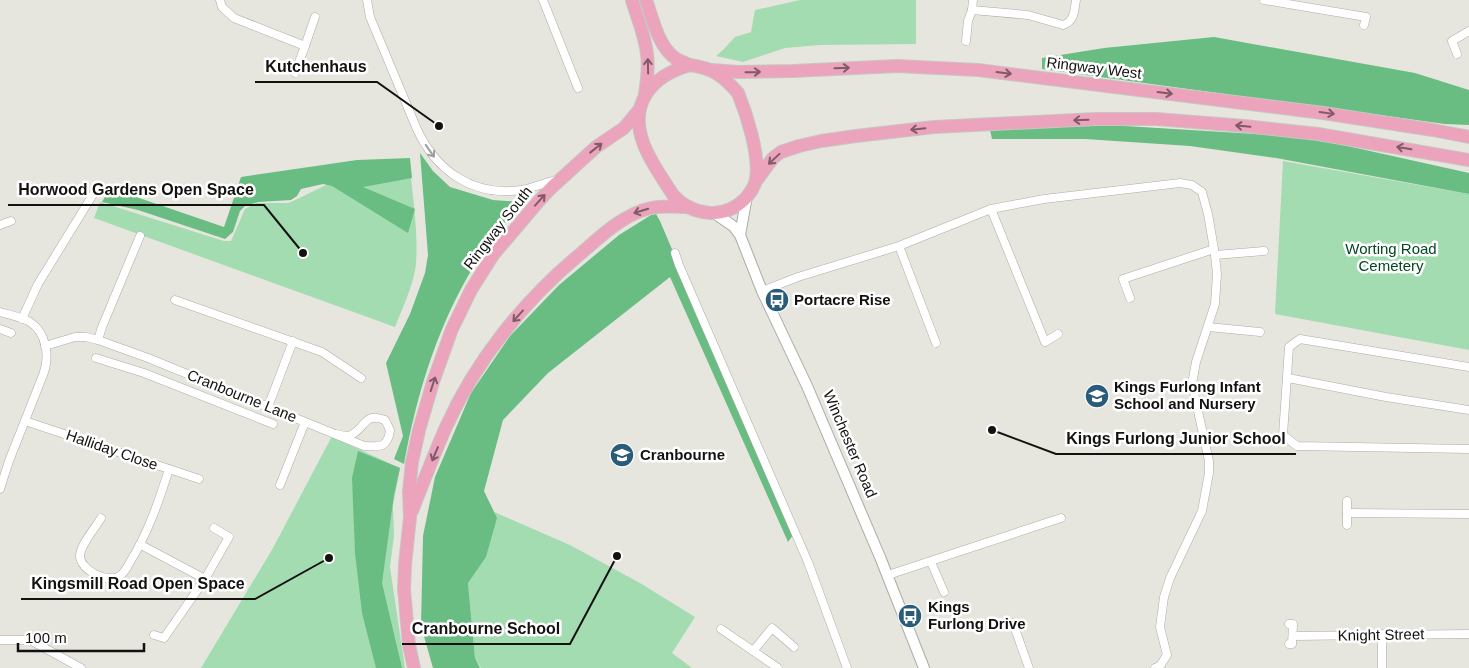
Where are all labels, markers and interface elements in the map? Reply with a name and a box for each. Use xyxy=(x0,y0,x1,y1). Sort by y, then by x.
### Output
callout: Kutchenhaus xyxy=(255,51,377,82)
street label: Ringway West xyxy=(1046,53,1143,82)
text: Kutchenhaus xyxy=(265,58,367,75)
one-way arrow xyxy=(643,58,652,74)
one-way arrow xyxy=(834,64,850,73)
one-way arrow xyxy=(744,67,761,77)
one-way arrow xyxy=(996,68,1012,78)
one-way arrow xyxy=(1157,88,1173,98)
one-way arrow xyxy=(1318,109,1334,119)
one-way arrow xyxy=(1073,115,1089,124)
one-way arrow xyxy=(1235,121,1251,131)
one-way arrow xyxy=(911,124,927,134)
one-way arrow xyxy=(589,142,602,153)
one-way arrow xyxy=(1396,143,1412,153)
one-way arrow xyxy=(425,144,435,158)
one-way arrow xyxy=(768,153,780,165)
callout: Horwood Gardens Open Space xyxy=(8,174,264,205)
text: Horwood Gardens Open Space xyxy=(18,181,254,198)
street label: Ringway South xyxy=(460,183,535,273)
one-way arrow xyxy=(534,193,546,206)
one-way arrow xyxy=(633,207,649,216)
park label: Worting Road Cemetery xyxy=(1345,240,1437,274)
bus stop icon: Portacre Rise xyxy=(764,287,790,313)
place label: Portacre Rise xyxy=(794,291,891,308)
one-way arrow xyxy=(512,309,524,322)
street label: Cranbourne Lane xyxy=(185,366,300,425)
one-way arrow xyxy=(429,376,438,392)
place label: Kings Furlong Infant School and Nursery xyxy=(1114,378,1261,412)
school or university icon: Kings Furlong Infant School and Nursery xyxy=(1084,383,1110,409)
street label: Winchester Road xyxy=(820,388,881,500)
callout: Kings Furlong Junior School xyxy=(1056,423,1296,454)
street label: Halliday Close xyxy=(64,426,160,473)
text: Kings Furlong Junior School xyxy=(1066,430,1286,447)
school or university icon: Cranbourne xyxy=(609,442,635,468)
one-way arrow xyxy=(429,446,439,461)
place label: Cranbourne xyxy=(640,446,725,463)
callout: Kingsmill Road Open Space xyxy=(21,568,255,599)
text: Kingsmill Road Open Space xyxy=(31,575,245,592)
place label: Kings Furlong Drive xyxy=(928,598,1026,632)
bus stop icon: Kings Furlong Drive xyxy=(897,603,923,629)
callout: Cranbourne School xyxy=(402,613,570,644)
scale bar xyxy=(18,620,144,652)
text: Cranbourne School xyxy=(412,620,560,637)
street label: Knight Street xyxy=(1337,625,1425,644)
text: 100 m xyxy=(25,629,67,646)

